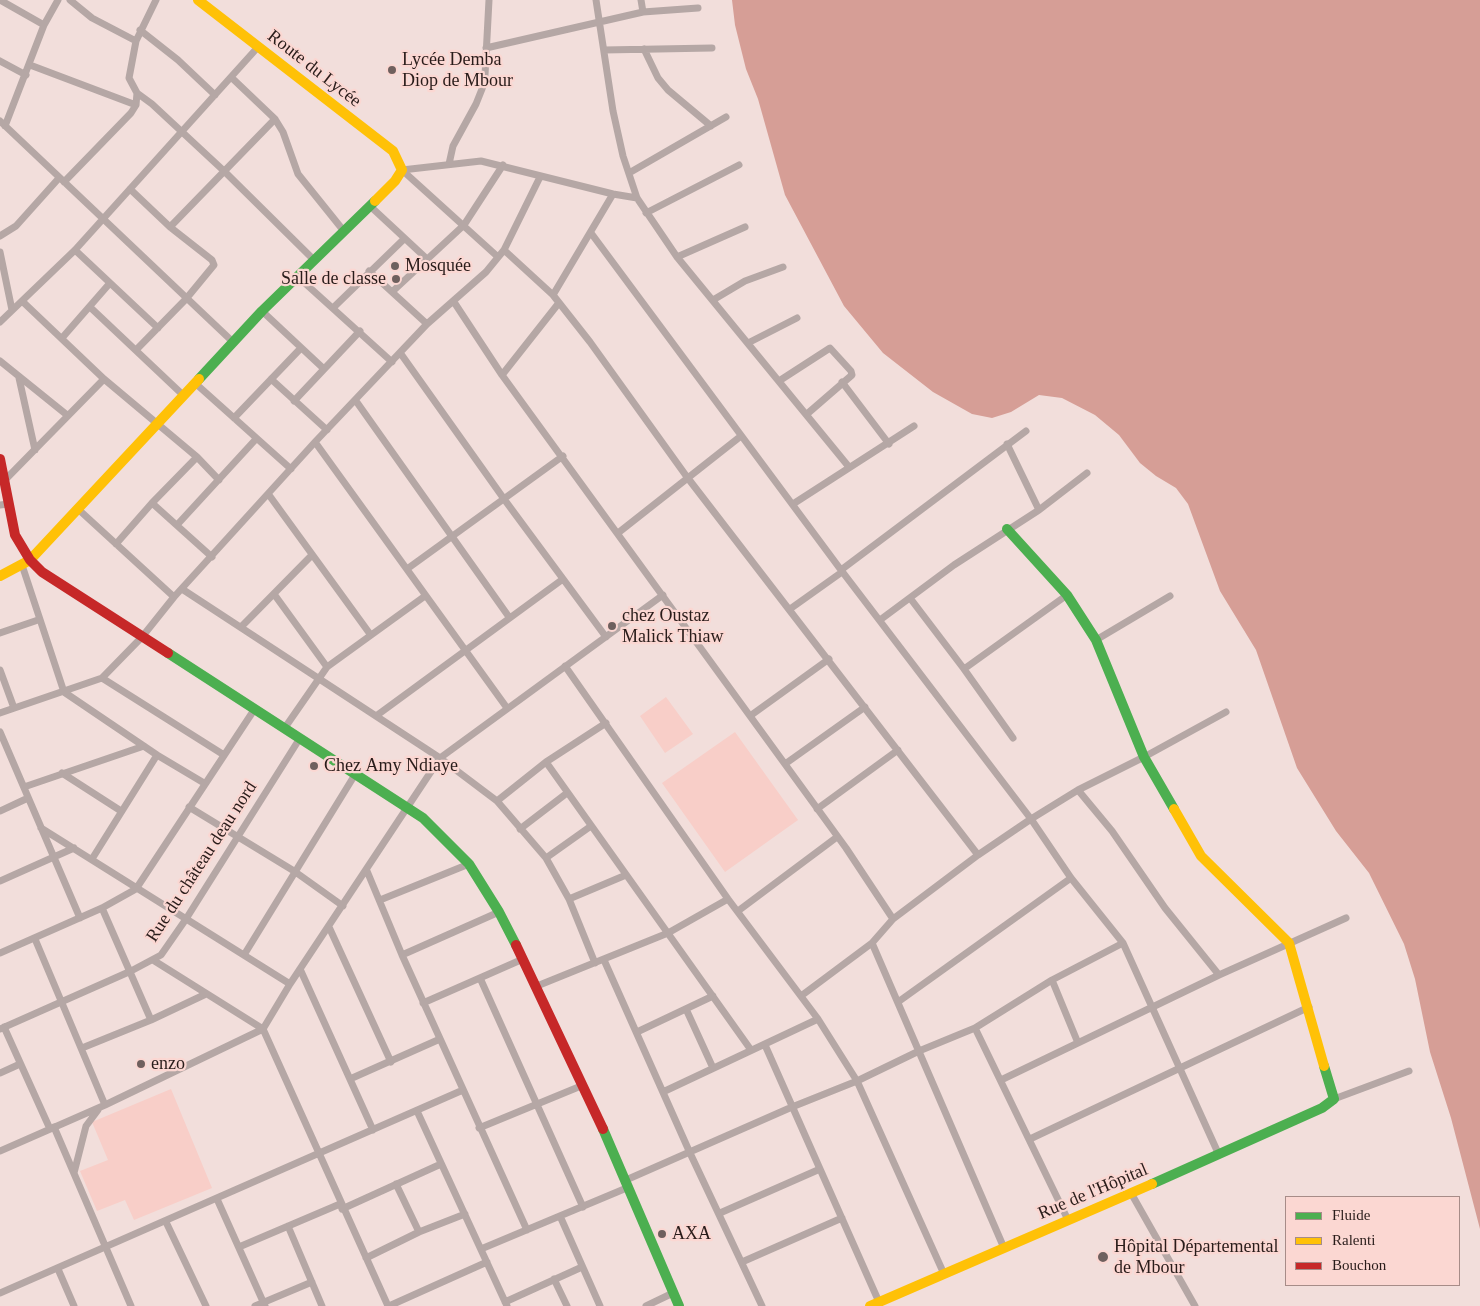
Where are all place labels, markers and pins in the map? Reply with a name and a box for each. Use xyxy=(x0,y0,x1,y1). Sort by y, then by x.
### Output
place label: Lycée Demba Diop de Mbour xyxy=(402,49,513,92)
marker: Lycée Demba Diop de Mbour xyxy=(386,64,398,76)
place label: Mosquée xyxy=(405,255,471,277)
marker: Mosquée xyxy=(389,260,401,272)
place label: Salle de classe xyxy=(281,268,386,290)
marker: Salle de classe xyxy=(390,273,402,285)
place label: chez Oustaz Malick Thiaw xyxy=(622,605,723,648)
marker: chez Oustaz Malick Thiaw xyxy=(606,620,618,632)
place label: Chez Amy Ndiaye xyxy=(324,755,458,777)
marker: Chez Amy Ndiaye xyxy=(308,760,320,772)
place label: enzo xyxy=(151,1053,185,1075)
marker: enzo xyxy=(135,1058,147,1070)
place label: AXA xyxy=(672,1223,711,1245)
marker: AXA xyxy=(656,1228,668,1240)
place label: Hôpital Départemental de Mbour xyxy=(1114,1236,1278,1278)
marker: Hôpital Départemental de Mbour xyxy=(1096,1250,1110,1264)

